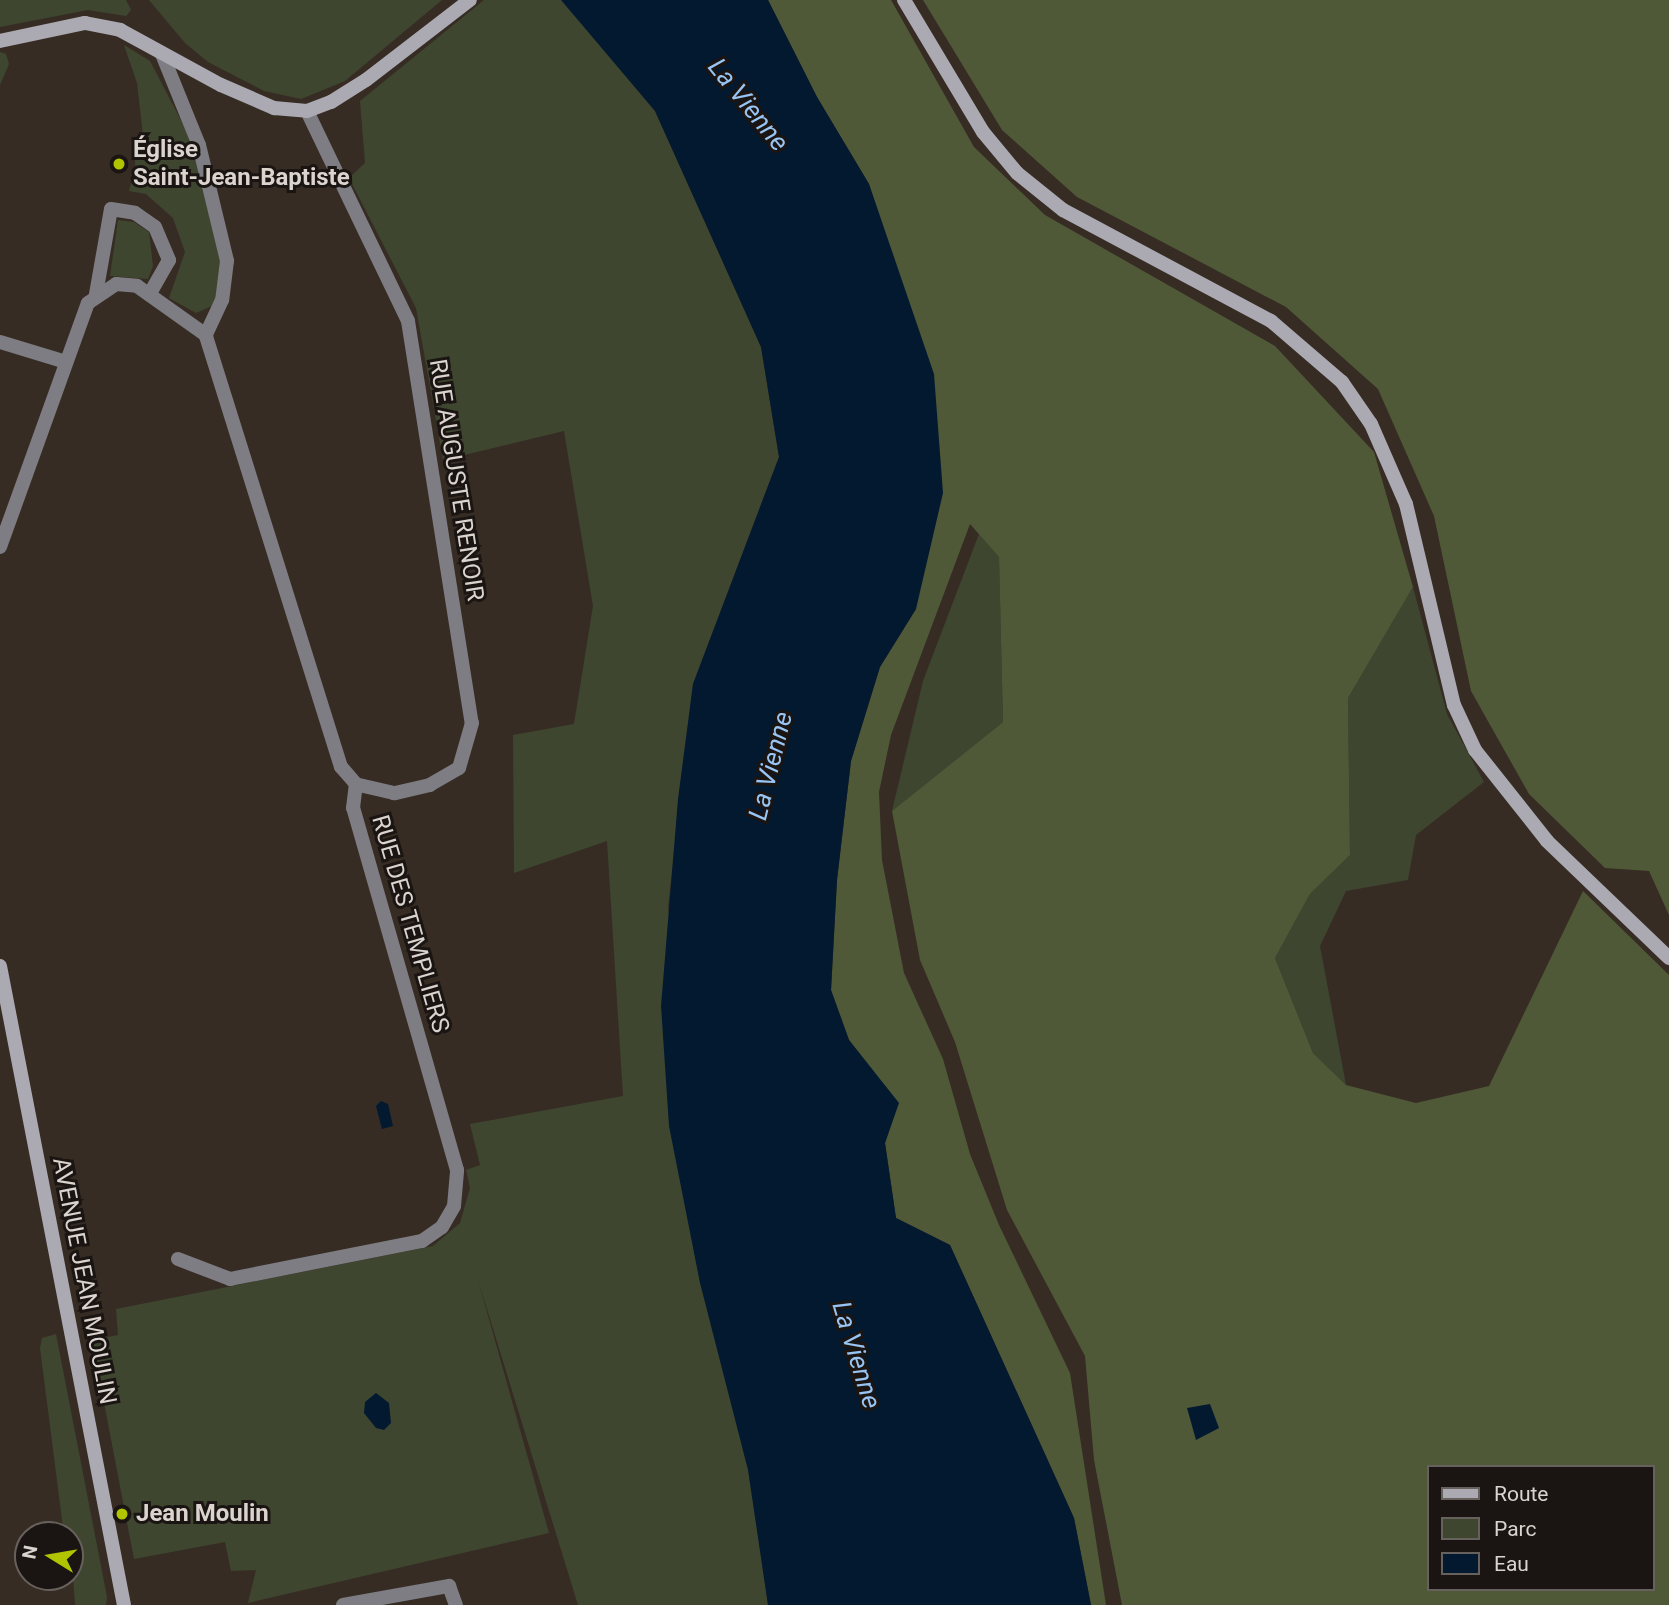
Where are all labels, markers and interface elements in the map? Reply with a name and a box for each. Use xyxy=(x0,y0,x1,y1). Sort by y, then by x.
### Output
water label: La Vienne xyxy=(701,52,795,158)
place label: Église Saint-Jean-Baptiste xyxy=(133,136,350,192)
marker: Église Saint-Jean-Baptiste xyxy=(111,156,127,172)
street label: RUE AUGUSTE RENOIR xyxy=(423,357,489,603)
water label: La Vienne xyxy=(743,709,799,823)
street label: RUE DES TEMPLIERS xyxy=(365,812,455,1036)
street label: AVENUE JEAN MOULIN xyxy=(46,1155,122,1407)
water label: La Vienne xyxy=(825,1298,887,1412)
legend xyxy=(1428,1465,1655,1591)
text: Route xyxy=(1494,1482,1549,1506)
place label: Jean Moulin xyxy=(136,1500,269,1528)
marker: Jean Moulin xyxy=(114,1506,130,1522)
text: Parc xyxy=(1494,1517,1536,1541)
north arrow xyxy=(14,1521,84,1591)
text: N xyxy=(17,1544,42,1561)
text: Eau xyxy=(1494,1552,1529,1576)

